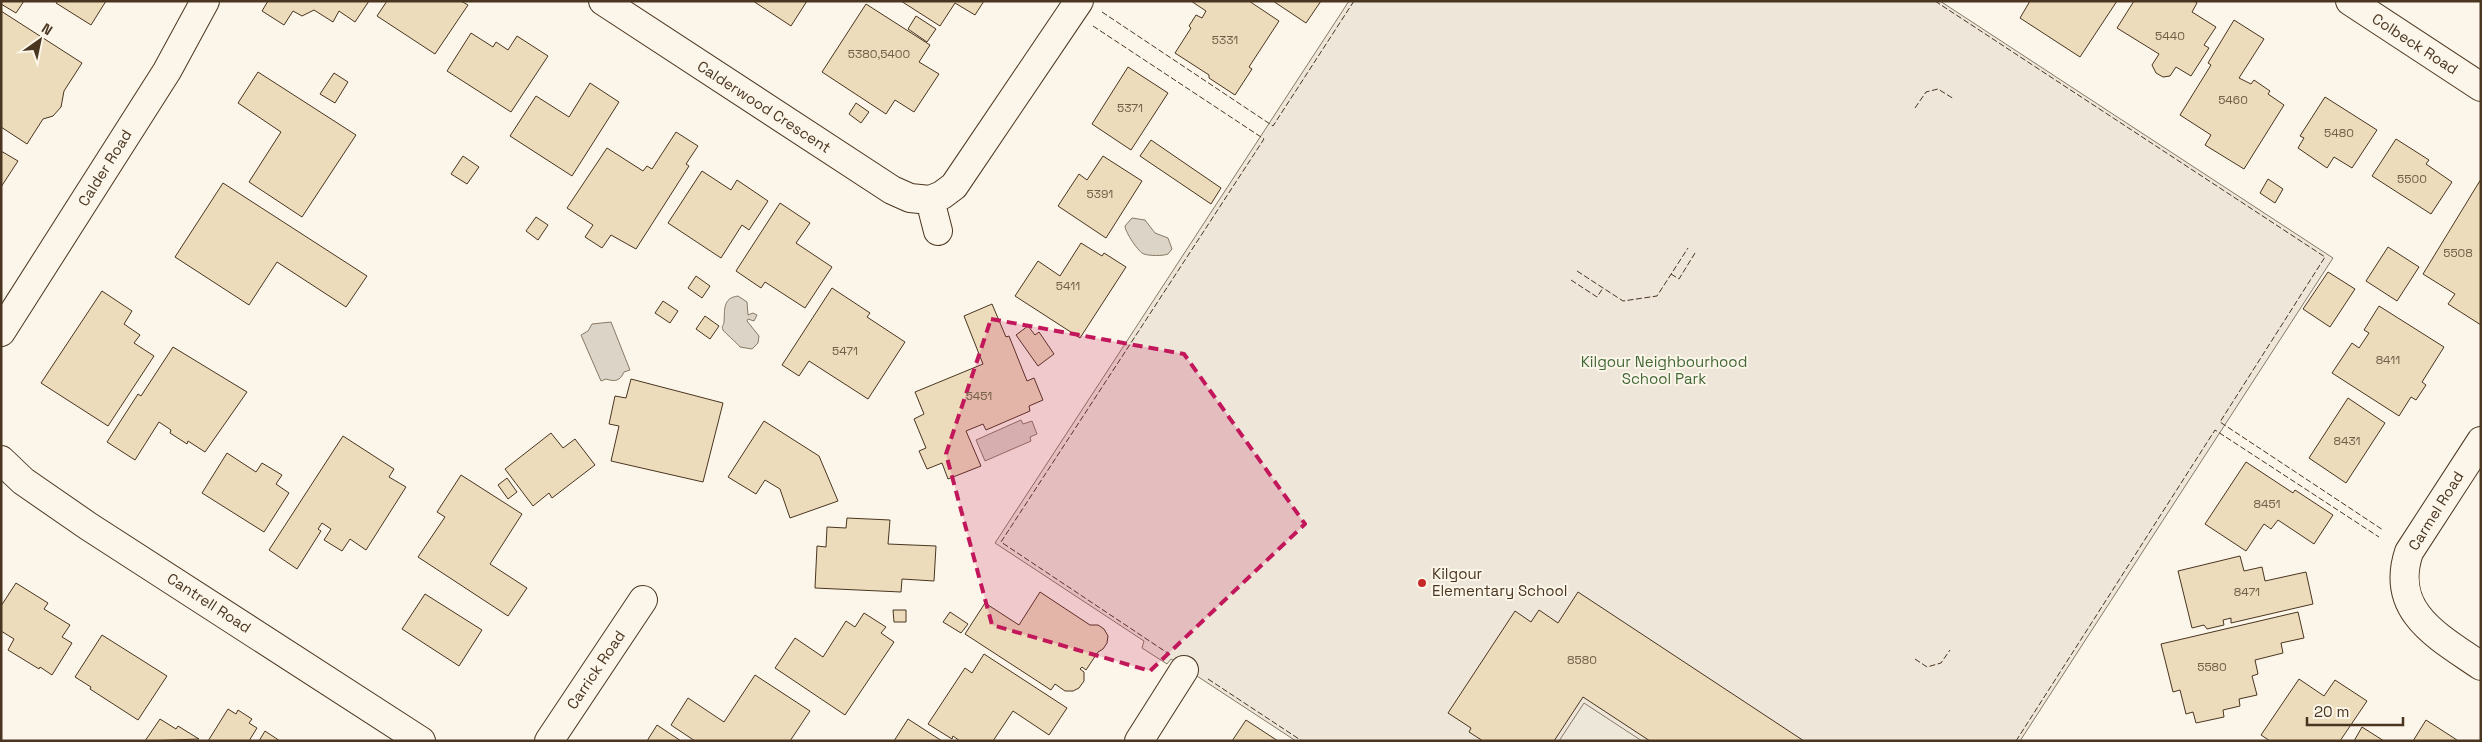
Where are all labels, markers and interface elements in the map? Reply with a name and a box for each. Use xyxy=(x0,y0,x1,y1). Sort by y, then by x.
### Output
street label: Colbeck Road xyxy=(2369,9,2462,78)
north arrow xyxy=(15,15,65,65)
text: N xyxy=(38,19,56,39)
house number: 5440 xyxy=(2155,28,2185,44)
house number: 5331 xyxy=(1212,32,1238,48)
house number: 5380,5400 xyxy=(848,46,910,62)
street label: Calderwood Crescent xyxy=(694,56,835,157)
house number: 5460 xyxy=(2218,92,2248,108)
house number: 5371 xyxy=(1117,100,1143,116)
house number: 5480 xyxy=(2324,125,2354,141)
street label: Calder Road xyxy=(74,126,136,210)
house number: 5500 xyxy=(2397,171,2427,187)
house number: 5391 xyxy=(1087,186,1113,202)
house number: 5508 xyxy=(2443,245,2473,261)
house number: 5411 xyxy=(1056,278,1080,294)
house number: 5471 xyxy=(832,343,858,359)
park label: Kilgour Neighbourhood School Park xyxy=(1581,352,1747,388)
house number: 8411 xyxy=(2376,352,2400,368)
house number: 5451 xyxy=(966,388,992,404)
house number: 8431 xyxy=(2333,433,2361,449)
street label: Carmel Road xyxy=(2404,468,2467,554)
house number: 8451 xyxy=(2253,496,2281,512)
place label: Kilgour Elementary School xyxy=(1432,564,1568,600)
street label: Cantrell Road xyxy=(164,568,255,637)
marker: Kilgour Elementary School xyxy=(1416,577,1428,589)
house number: 8471 xyxy=(2234,584,2260,600)
street label: Carrick Road xyxy=(562,627,629,713)
house number: 8580 xyxy=(1567,652,1597,668)
house number: 5580 xyxy=(2197,659,2227,675)
scale bar xyxy=(2307,694,2403,726)
text: 20 m xyxy=(2314,702,2349,721)

